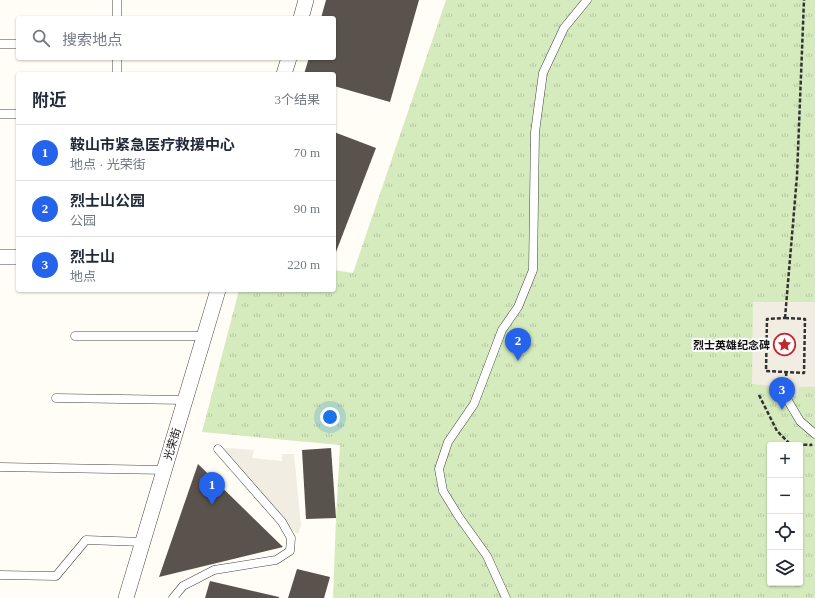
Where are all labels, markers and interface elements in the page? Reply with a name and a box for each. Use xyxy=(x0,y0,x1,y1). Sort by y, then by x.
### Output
search box xyxy=(16,16,336,60)
icon: search xyxy=(30,27,52,49)
text: 搜索地点 xyxy=(62,32,122,48)
text: 附近 xyxy=(32,91,66,110)
text: 3个结果 xyxy=(274,92,320,107)
text: 鞍山市紧急医疗救援中心 xyxy=(70,137,235,153)
text: 1 xyxy=(42,145,48,160)
text: 70 m xyxy=(294,145,320,160)
text: 地点 · 光荣街 xyxy=(70,157,146,172)
text: 烈士山公园 xyxy=(70,193,145,209)
text: 2 xyxy=(42,201,48,216)
text: 90 m xyxy=(294,201,320,216)
text: 公园 xyxy=(70,213,96,228)
text: 烈士山 xyxy=(70,249,115,265)
text: 3 xyxy=(42,257,48,272)
text: 220 m xyxy=(287,257,320,272)
text: 地点 xyxy=(70,269,96,284)
pin: 2 xyxy=(505,328,531,361)
place icon: 烈士英雄纪念碑 xyxy=(772,332,798,358)
place label: 烈士英雄纪念碑 xyxy=(693,339,770,351)
pin: 3 xyxy=(769,377,795,410)
your location xyxy=(320,407,340,427)
street label: 光荣街 xyxy=(161,426,183,462)
map controls xyxy=(767,442,803,586)
button: + xyxy=(767,442,803,478)
pin: 1 xyxy=(199,472,225,505)
button: − xyxy=(767,478,803,514)
button: locate xyxy=(767,514,803,550)
button: layers xyxy=(767,550,803,586)

